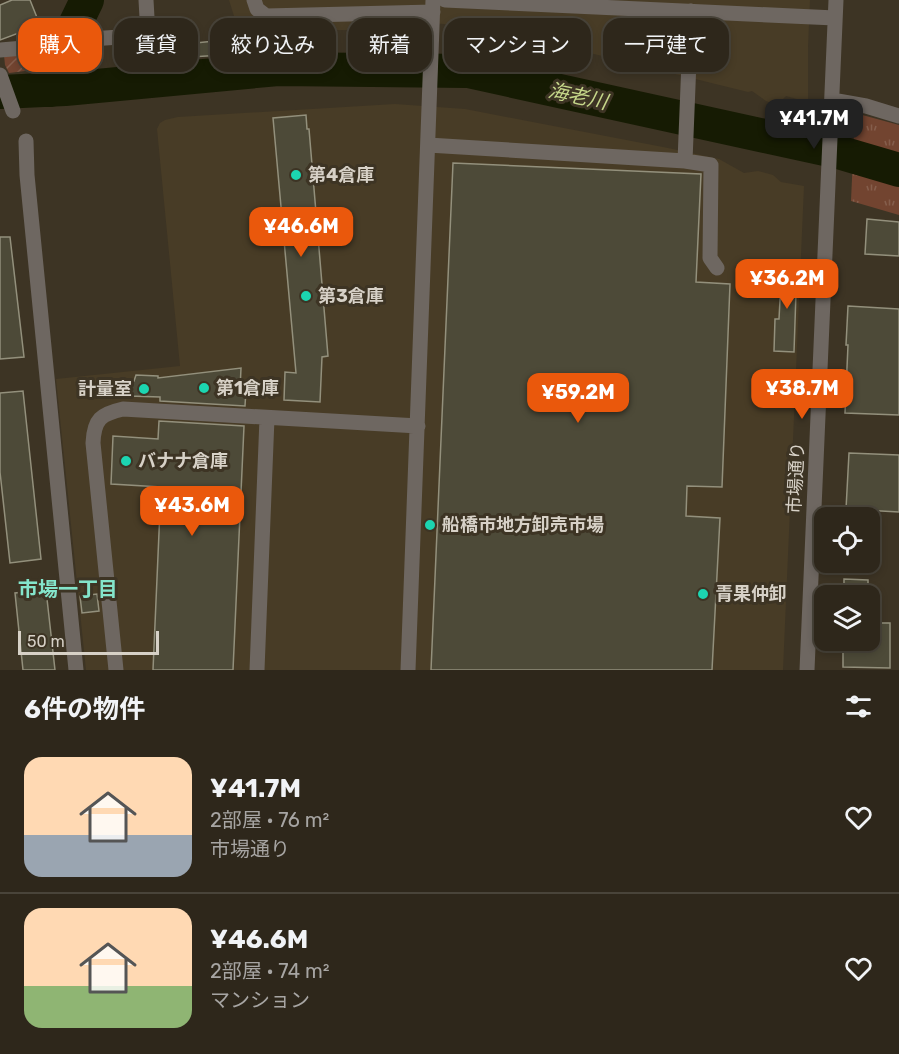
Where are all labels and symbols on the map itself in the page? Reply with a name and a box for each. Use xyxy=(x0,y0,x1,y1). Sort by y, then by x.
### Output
water label: 海老川 xyxy=(546,78,612,114)
pin: ¥41.7M xyxy=(765,99,863,150)
place label: 第4倉庫 xyxy=(308,164,374,186)
marker: 第4倉庫 xyxy=(289,168,303,182)
pin: ¥46.6M xyxy=(252,207,350,258)
pin: ¥36.2M xyxy=(738,259,836,310)
place label: 第3倉庫 xyxy=(318,285,384,307)
marker: 第3倉庫 xyxy=(299,289,313,303)
pin: ¥38.7M xyxy=(753,369,851,420)
pin: ¥59.2M xyxy=(529,373,627,424)
place label: 第1倉庫 xyxy=(216,377,279,399)
place label: 計量室 xyxy=(78,378,132,400)
marker: 第1倉庫 xyxy=(197,381,211,395)
marker: 計量室 xyxy=(137,382,151,396)
street label: 市場通り xyxy=(783,441,809,515)
place label: バナナ倉庫 xyxy=(138,450,228,472)
marker: バナナ倉庫 xyxy=(119,454,133,468)
pin: ¥43.6M xyxy=(143,486,241,537)
place label: 船橋市地方卸売市場 xyxy=(442,514,604,536)
marker: 船橋市地方卸売市場 xyxy=(423,518,437,532)
district label: 市場一丁目 xyxy=(18,577,118,601)
place label: 青果仲卸 xyxy=(715,583,787,605)
marker: 青果仲卸 xyxy=(696,587,710,601)
scale bar xyxy=(18,628,159,656)

